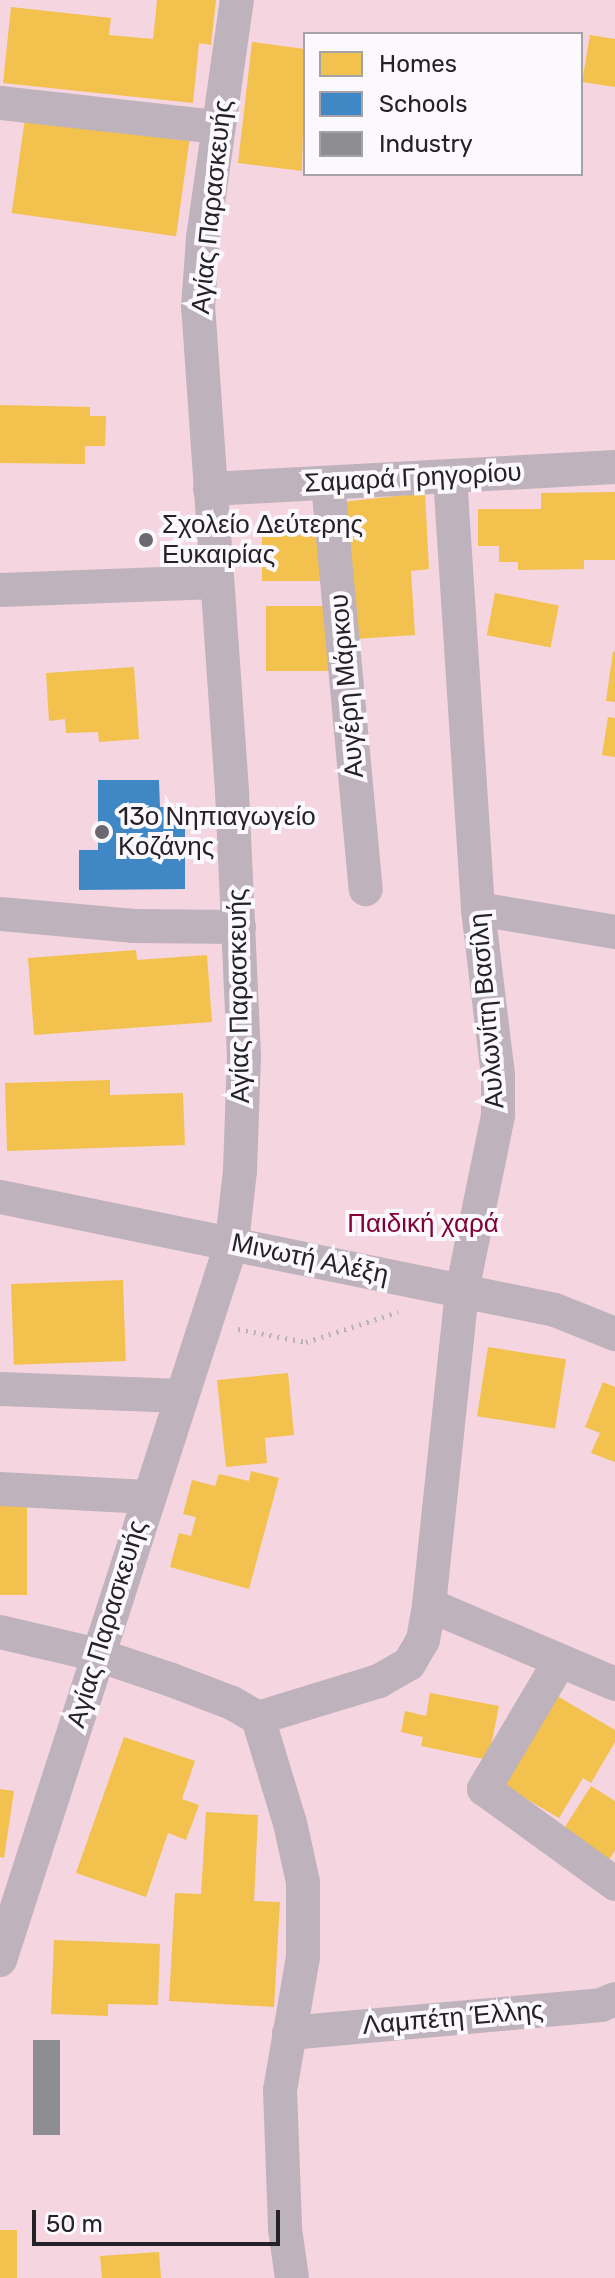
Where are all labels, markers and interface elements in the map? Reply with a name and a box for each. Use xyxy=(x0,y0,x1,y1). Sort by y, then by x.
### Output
legend xyxy=(303,32,583,176)
text: Homes xyxy=(379,50,457,78)
text: Schools xyxy=(379,90,467,118)
street label: Αγίας Παρασκευής xyxy=(185,98,239,316)
text: Industry xyxy=(379,130,473,158)
street label: Σαμαρά Γρηγορίου xyxy=(304,457,522,499)
place label: Σχολείο Δεύτερης Ευκαιρίας xyxy=(162,509,363,570)
marker: Σχολείο Δεύτερης Ευκαιρίας xyxy=(137,531,155,549)
street label: Αυγέρη Μάρκου xyxy=(323,593,371,779)
place label: 13ο Νηπιαγωγείο Κοζάνης xyxy=(118,801,316,862)
marker: 13ο Νηπιαγωγείο Κοζάνης xyxy=(93,823,111,841)
street label: Αγίας Παρασκευής xyxy=(222,888,256,1104)
street label: Αυλωνίτη Βασίλη xyxy=(463,912,511,1110)
park label: Παιδική χαρά xyxy=(347,1208,499,1240)
street label: Μινωτή Αλέξη xyxy=(229,1227,391,1291)
street label: Αγίας Παρασκευής xyxy=(61,1517,153,1731)
street label: Λαμπέτη Έλλης xyxy=(361,1995,545,2041)
scale bar xyxy=(36,2194,284,2244)
text: 50 m xyxy=(46,2210,103,2238)

